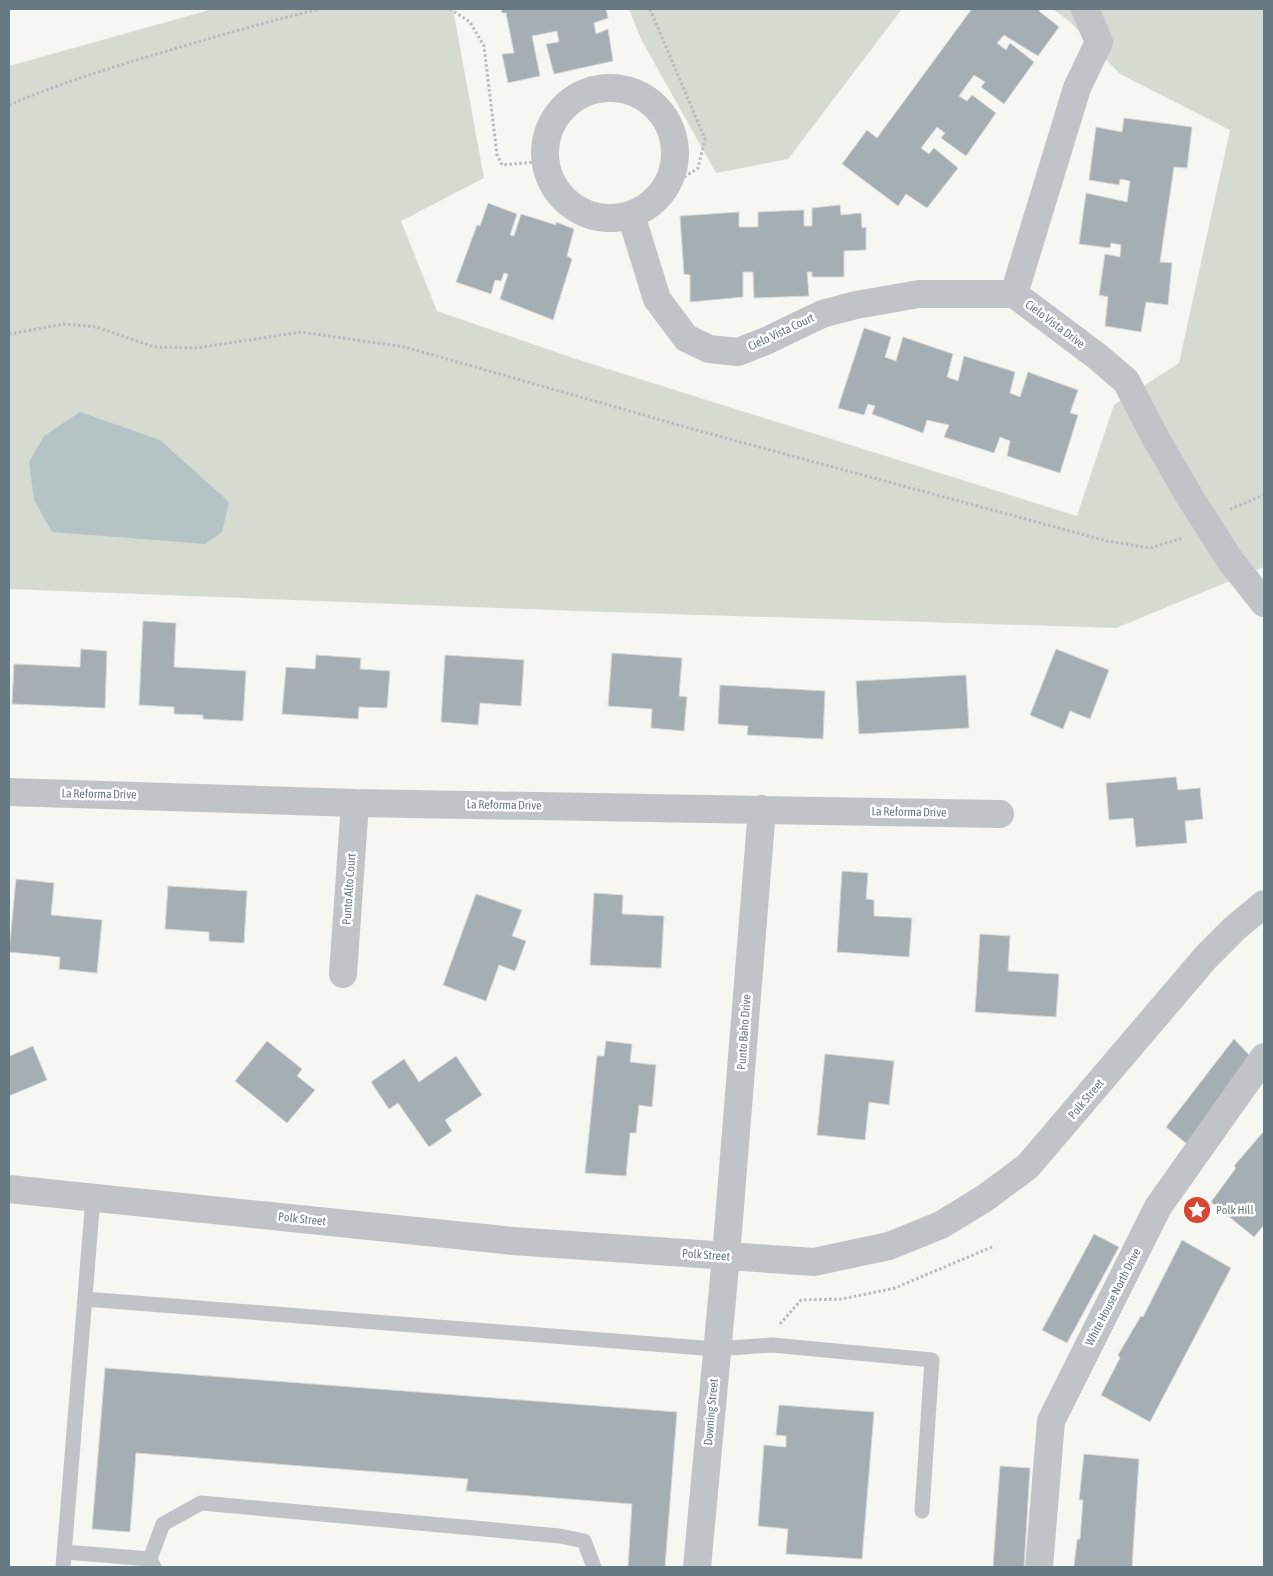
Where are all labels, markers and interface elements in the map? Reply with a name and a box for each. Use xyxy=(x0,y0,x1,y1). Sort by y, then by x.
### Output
street label: Cielo Vista Drive xyxy=(1023,297,1087,351)
street label: Cielo Vista Court xyxy=(746,310,817,353)
street label: La Reforma Drive xyxy=(61,786,137,802)
street label: La Reforma Drive xyxy=(466,797,542,813)
street label: La Reforma Drive xyxy=(871,804,947,820)
street label: Punto Alto Court xyxy=(340,852,359,925)
street label: Punto Baho Drive xyxy=(734,994,754,1070)
street label: Polk Street xyxy=(1065,1076,1107,1122)
place icon: Polk Hill xyxy=(1182,1195,1212,1225)
place label: Polk Hill xyxy=(1216,1203,1254,1217)
street label: Polk Street xyxy=(277,1210,327,1229)
street label: Polk Street xyxy=(682,1246,731,1264)
street label: White House North Drive xyxy=(1082,1246,1144,1348)
street label: Downing Street xyxy=(701,1378,721,1446)

